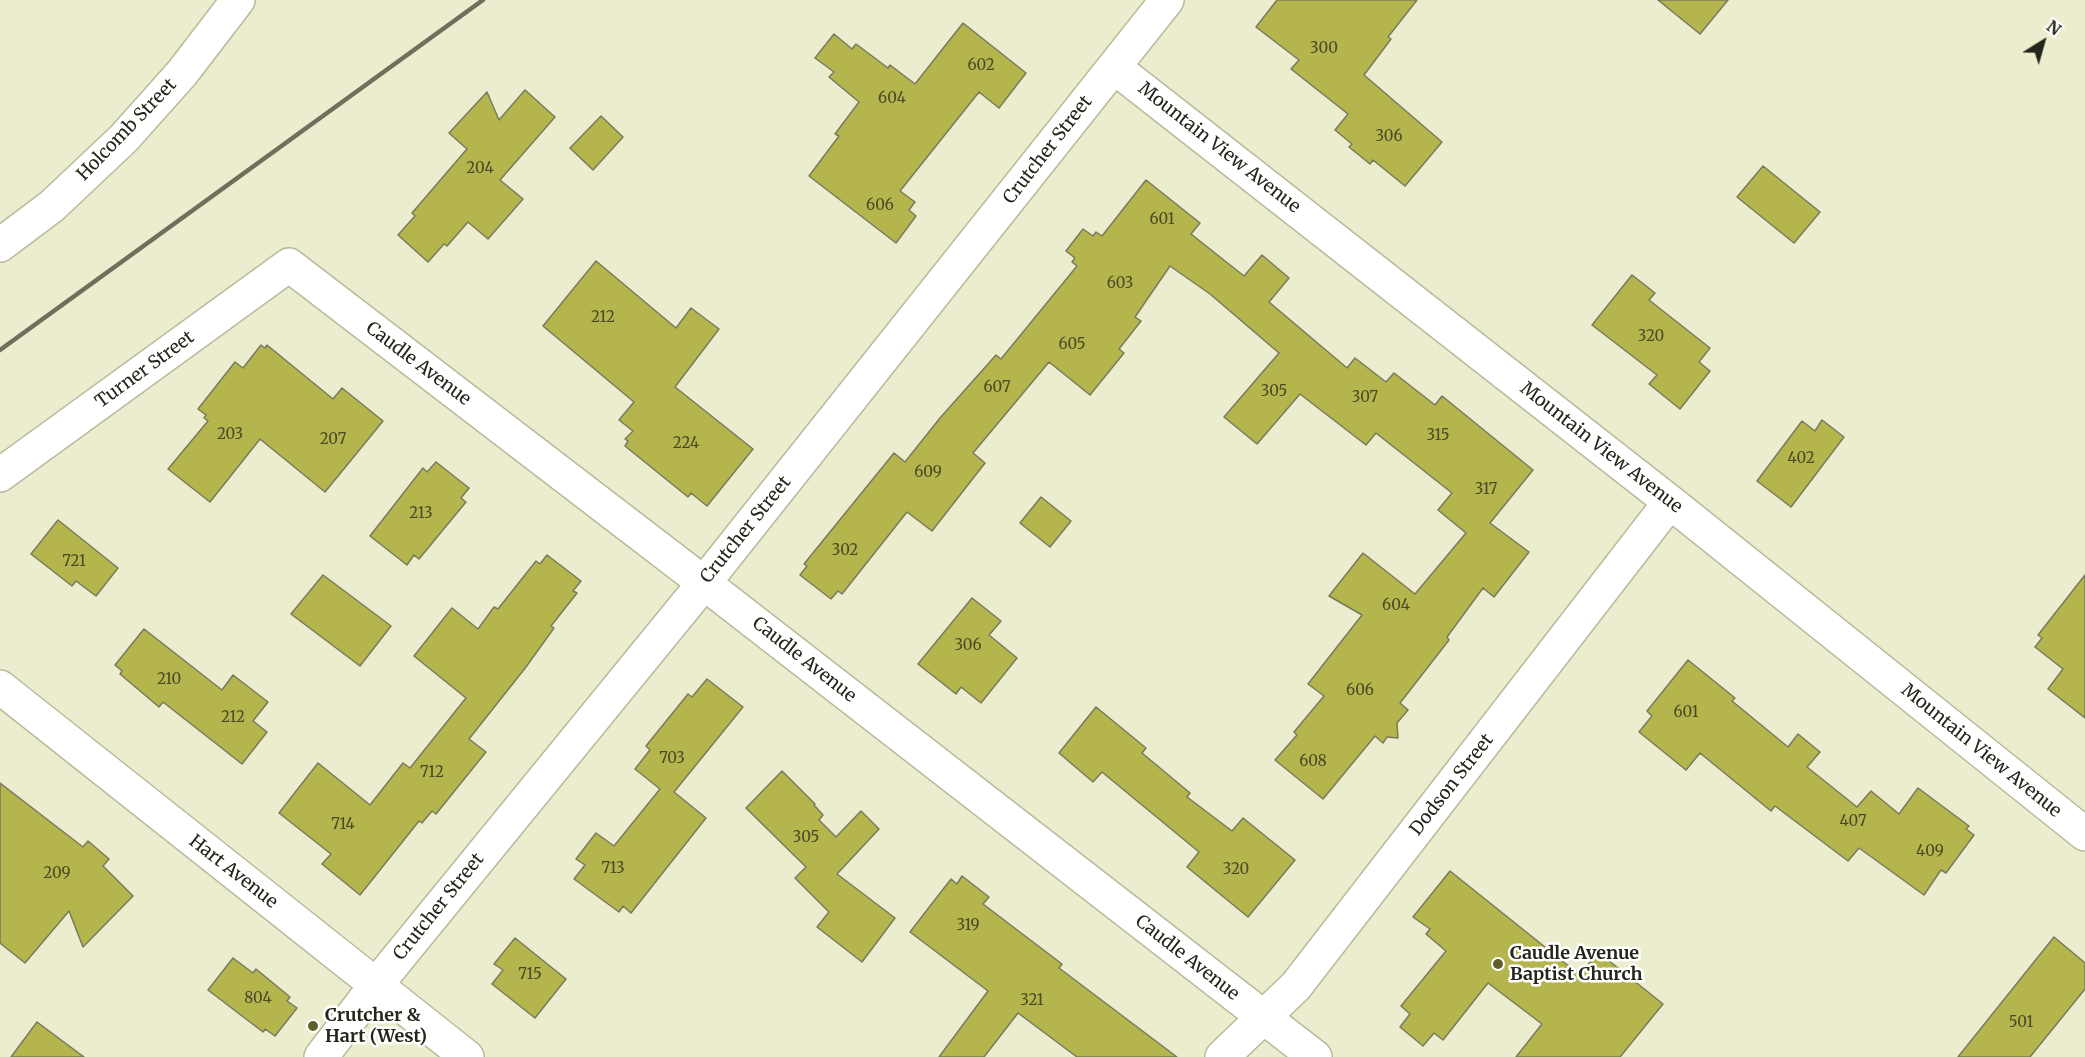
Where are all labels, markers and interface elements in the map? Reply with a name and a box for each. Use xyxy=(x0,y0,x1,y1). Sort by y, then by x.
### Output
north arrow xyxy=(2013,12,2073,72)
text: N xyxy=(2043,16,2065,39)
house number: 300 xyxy=(1310,40,1338,58)
house number: 602 xyxy=(967,57,995,75)
street label: Holcomb Street xyxy=(73,74,181,186)
street label: Mountain View Avenue xyxy=(1134,78,1304,218)
house number: 604 xyxy=(878,90,906,108)
street label: Crutcher Street xyxy=(999,92,1097,208)
house number: 306 xyxy=(1375,128,1403,146)
house number: 204 xyxy=(466,160,494,178)
house number: 606 xyxy=(866,197,894,215)
house number: 601 xyxy=(1150,211,1174,229)
house number: 603 xyxy=(1107,275,1133,293)
house number: 212 xyxy=(591,309,615,327)
street label: Caudle Avenue xyxy=(361,318,475,410)
street label: Turner Street xyxy=(91,327,199,413)
house number: 320 xyxy=(1638,328,1664,346)
house number: 605 xyxy=(1058,336,1086,354)
street label: Mountain View Avenue xyxy=(1516,378,1686,518)
house number: 607 xyxy=(984,379,1010,397)
house number: 305 xyxy=(1261,383,1287,401)
house number: 307 xyxy=(1352,389,1378,407)
house number: 203 xyxy=(217,426,243,444)
house number: 315 xyxy=(1426,427,1450,445)
house number: 207 xyxy=(320,431,346,449)
house number: 224 xyxy=(673,435,699,453)
house number: 402 xyxy=(1787,450,1815,468)
house number: 609 xyxy=(914,464,942,482)
street label: Crutcher Street xyxy=(696,472,796,588)
house number: 317 xyxy=(1475,481,1497,499)
house number: 213 xyxy=(409,505,433,523)
house number: 302 xyxy=(832,542,858,560)
house number: 721 xyxy=(62,553,86,571)
house number: 604 xyxy=(1382,597,1410,615)
street label: Caudle Avenue xyxy=(748,613,860,707)
house number: 306 xyxy=(954,637,982,655)
house number: 210 xyxy=(157,671,181,689)
street label: Mountain View Avenue xyxy=(1897,680,2065,822)
house number: 606 xyxy=(1346,682,1374,700)
house number: 601 xyxy=(1674,704,1698,722)
house number: 212 xyxy=(221,709,245,727)
street label: Dodson Street xyxy=(1406,730,1498,840)
house number: 703 xyxy=(659,750,685,768)
house number: 608 xyxy=(1299,753,1327,771)
house number: 712 xyxy=(420,764,444,782)
house number: 407 xyxy=(1840,813,1866,831)
house number: 714 xyxy=(331,816,355,834)
house number: 305 xyxy=(793,829,819,847)
street label: Hart Avenue xyxy=(184,831,282,913)
house number: 409 xyxy=(1916,843,1944,861)
street label: Crutcher Street xyxy=(389,849,489,965)
house number: 713 xyxy=(601,860,625,878)
house number: 320 xyxy=(1223,861,1249,879)
house number: 209 xyxy=(43,865,71,883)
street label: Caudle Avenue xyxy=(1131,911,1243,1005)
house number: 319 xyxy=(956,917,980,935)
place label: Caudle Avenue Baptist Church xyxy=(1510,943,1642,986)
marker: Caudle Avenue Baptist Church xyxy=(1491,957,1505,971)
house number: 715 xyxy=(518,966,542,984)
house number: 804 xyxy=(244,990,272,1008)
house number: 321 xyxy=(1020,992,1044,1010)
place label: Crutcher & Hart (West) xyxy=(325,1005,427,1048)
house number: 501 xyxy=(2009,1014,2033,1032)
marker: Crutcher & Hart (West) xyxy=(306,1019,320,1033)

